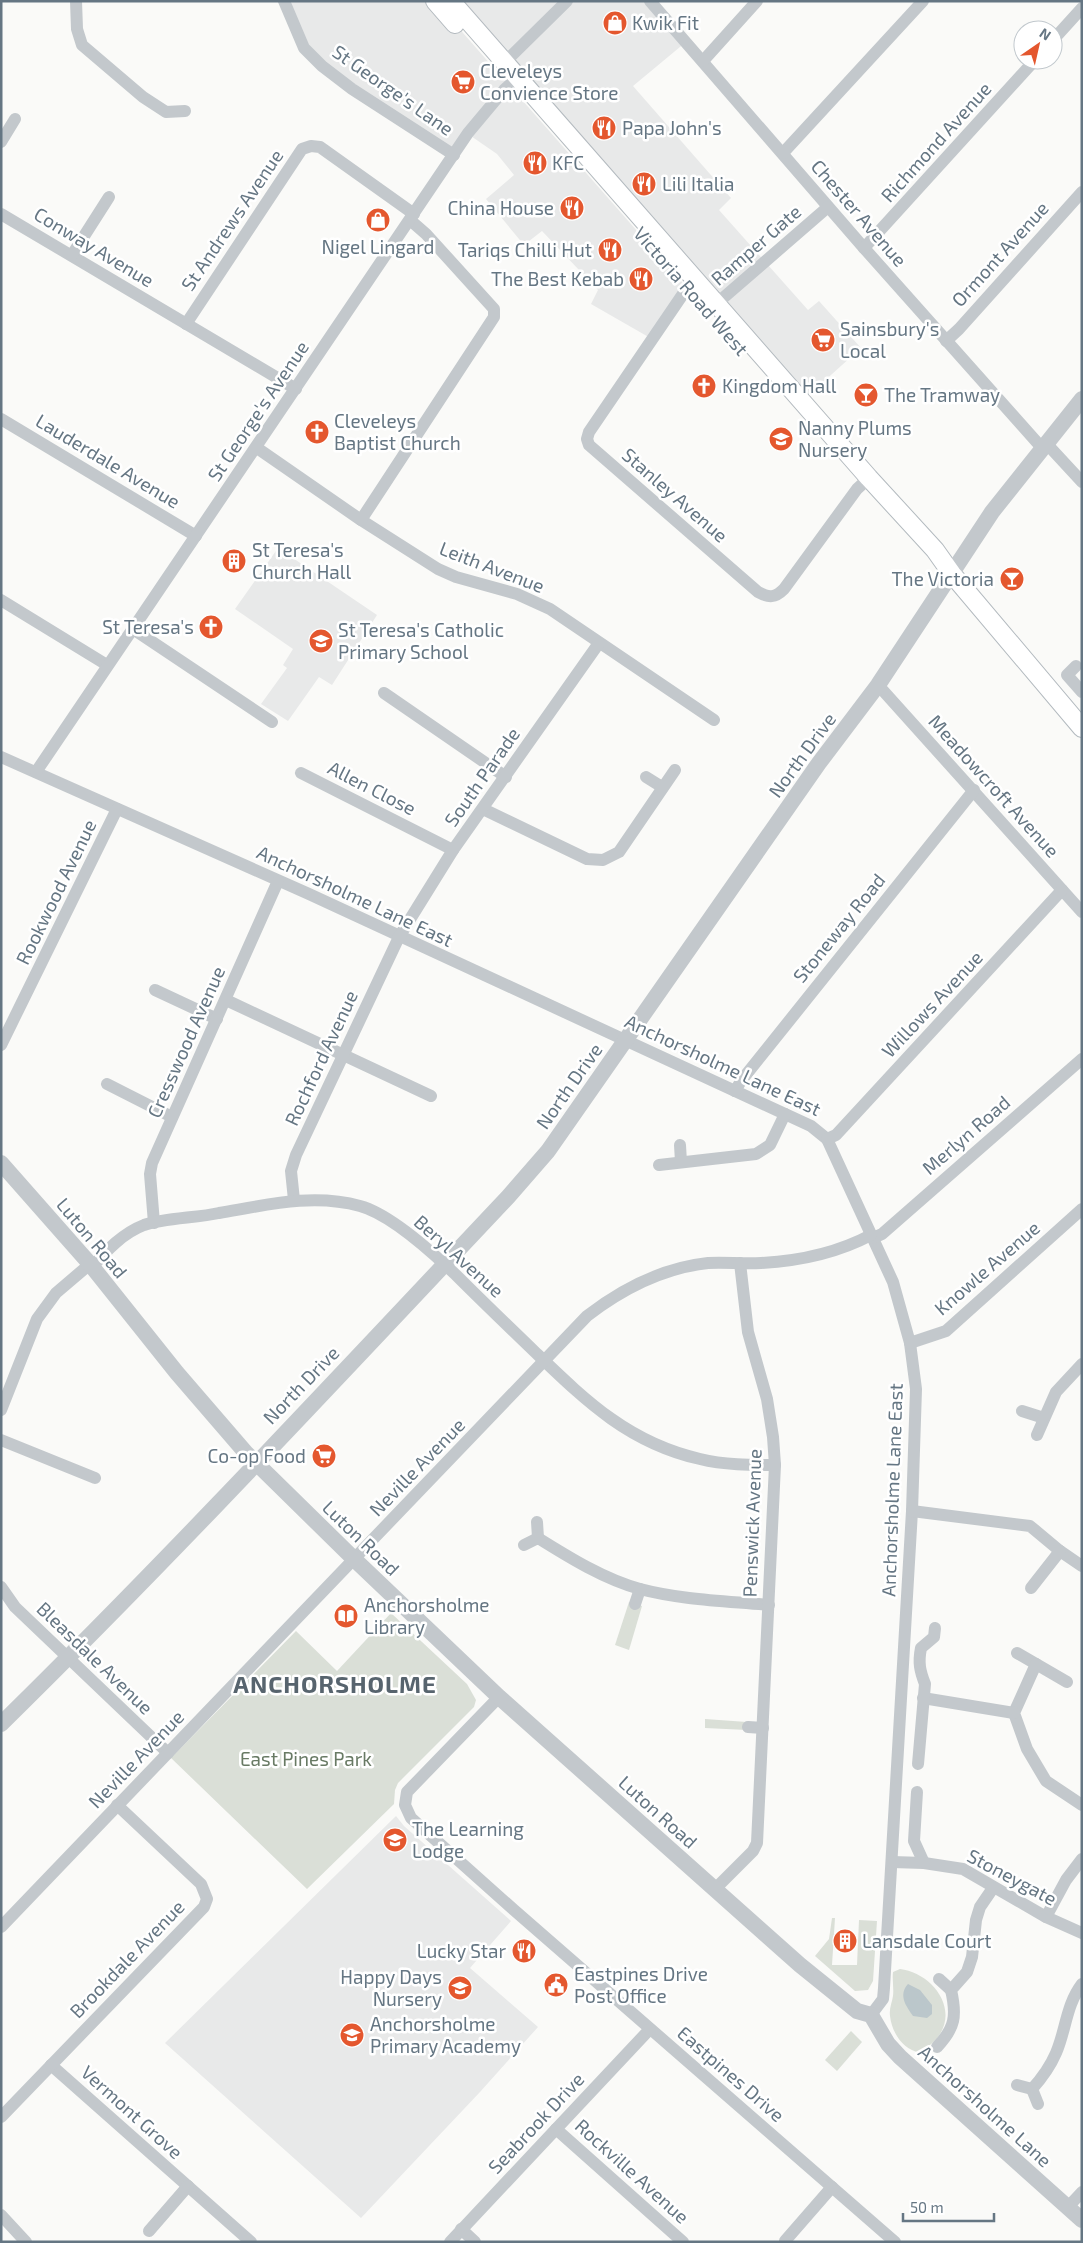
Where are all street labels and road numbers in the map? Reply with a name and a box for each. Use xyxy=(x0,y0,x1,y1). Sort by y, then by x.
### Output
street label: St George's Lane xyxy=(328,39,458,140)
street label: Richmond Avenue xyxy=(876,77,996,206)
street label: St Andrews Avenue xyxy=(176,145,287,295)
street label: Chester Avenue xyxy=(807,155,912,271)
street label: Ormont Avenue xyxy=(946,196,1053,311)
street label: Ramper Gate xyxy=(706,199,805,290)
street label: Conway Avenue xyxy=(30,202,158,291)
street label: Victoria Road West xyxy=(629,222,754,360)
street label: St George's Avenue xyxy=(202,336,313,485)
street label: Lauderdale Avenue xyxy=(32,408,185,513)
street label: Stanley Avenue xyxy=(618,443,733,547)
street label: Leith Avenue xyxy=(437,536,548,597)
street label: North Drive xyxy=(763,708,840,802)
street label: Meadowcroft Avenue xyxy=(924,710,1064,862)
street label: South Parade xyxy=(439,723,524,831)
street label: Allen Close xyxy=(324,756,420,820)
street label: Rookwood Avenue xyxy=(10,816,101,968)
street label: Anchorsholme Lane East xyxy=(254,840,457,951)
street label: Stoneway Road xyxy=(788,869,890,987)
street label: Willows Avenue xyxy=(876,946,987,1062)
street label: Cresswood Avenue xyxy=(142,963,229,1121)
street label: Rochford Avenue xyxy=(279,987,362,1129)
street label: Anchorsholme Lane East xyxy=(622,1009,825,1120)
street label: North Drive xyxy=(531,1038,607,1133)
street label: Merlyn Road xyxy=(917,1090,1014,1179)
street label: Luton Road xyxy=(52,1193,133,1282)
street label: Beryl Avenue xyxy=(410,1210,509,1302)
street label: Knowle Avenue xyxy=(929,1216,1044,1320)
street label: North Drive xyxy=(258,1341,343,1428)
street label: Anchorsholme Lane East xyxy=(876,1383,907,1597)
street label: Neville Avenue xyxy=(364,1413,469,1520)
street label: Penswick Avenue xyxy=(737,1448,766,1598)
street label: Luton Road xyxy=(318,1495,404,1580)
street label: Bleasdale Avenue xyxy=(33,1596,158,1719)
street label: Neville Avenue xyxy=(83,1705,188,1812)
street label: Luton Road xyxy=(614,1770,702,1853)
street label: Stoneygate xyxy=(964,1843,1061,1910)
street label: Brookdale Avenue xyxy=(65,1895,189,2022)
street label: Eastpines Drive xyxy=(673,2021,789,2126)
street label: Anchorsholme Lane xyxy=(914,2040,1057,2171)
street label: Vermont Grove xyxy=(77,2060,188,2163)
street label: Seabrook Drive xyxy=(483,2067,588,2178)
street label: Rockville Avenue xyxy=(571,2114,694,2228)

